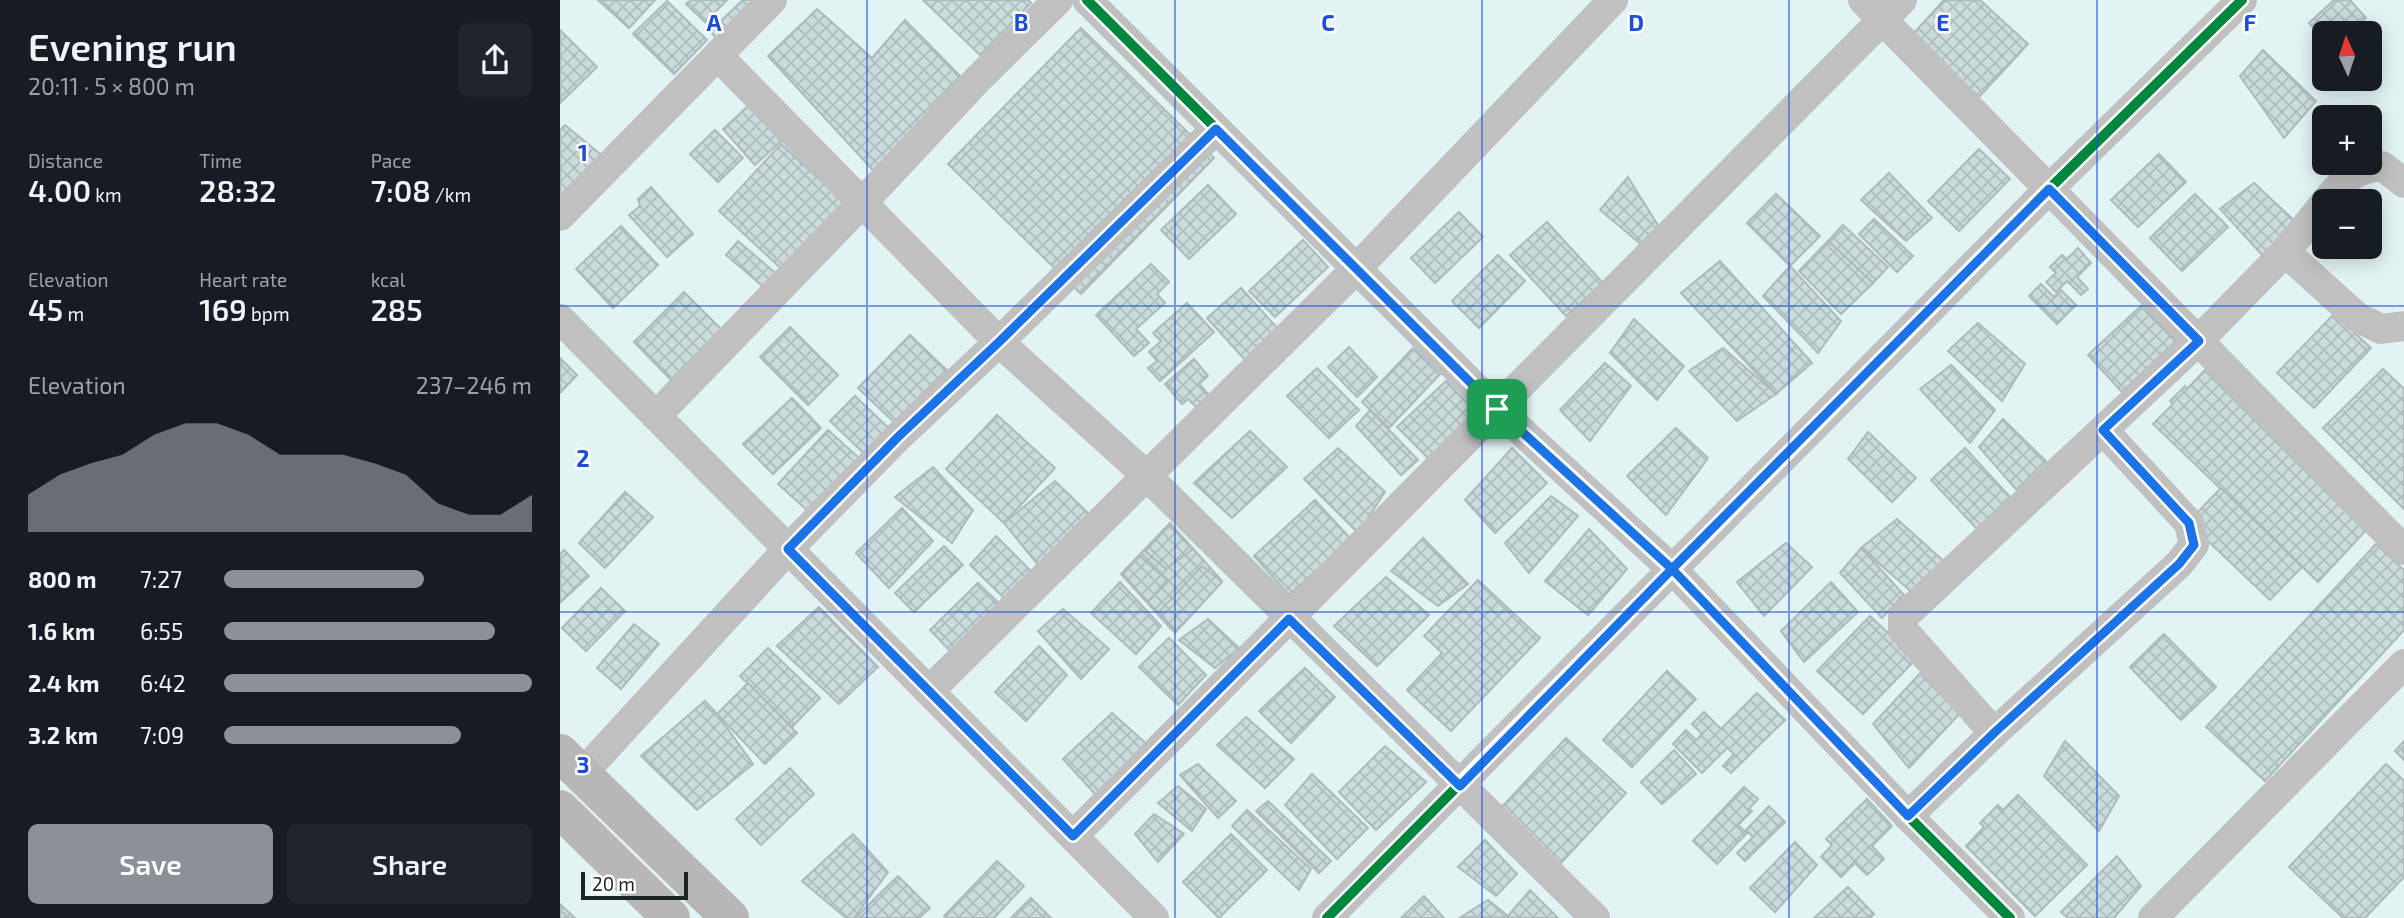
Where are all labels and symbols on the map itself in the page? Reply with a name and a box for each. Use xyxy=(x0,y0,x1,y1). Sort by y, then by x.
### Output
text: A xyxy=(706,8,722,36)
text: B xyxy=(1014,8,1028,36)
text: C xyxy=(1321,8,1335,36)
text: D xyxy=(1628,8,1644,36)
text: E xyxy=(1936,8,1950,36)
text: F xyxy=(2244,8,2257,36)
north arrow xyxy=(2312,21,2382,91)
text: 1 xyxy=(578,138,588,166)
pin xyxy=(1467,379,1527,439)
text: 2 xyxy=(576,444,590,472)
text: 3 xyxy=(576,750,590,778)
scale bar xyxy=(581,869,688,901)

